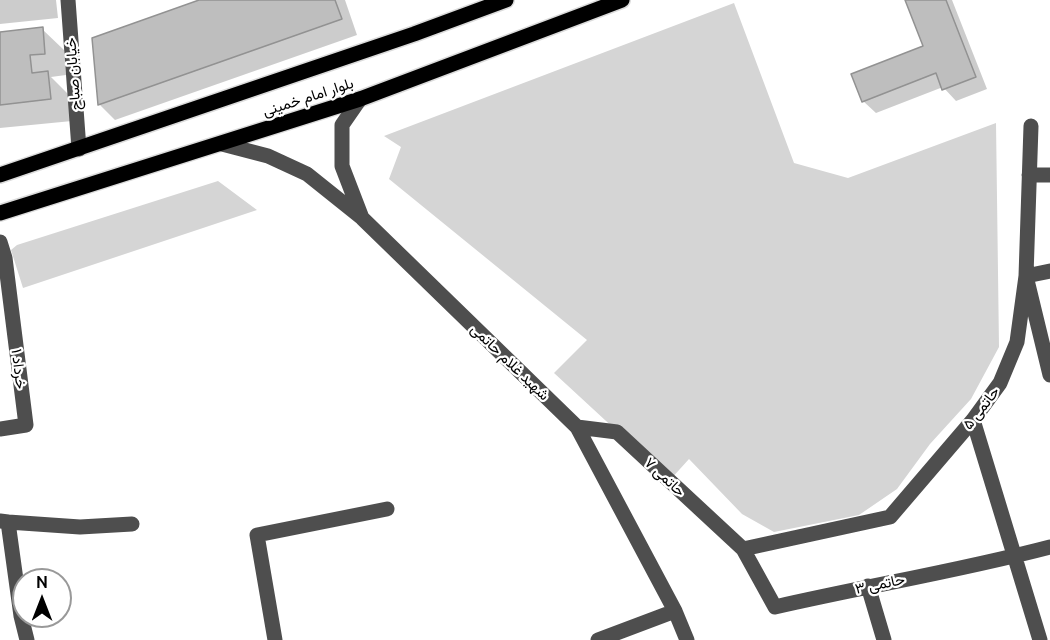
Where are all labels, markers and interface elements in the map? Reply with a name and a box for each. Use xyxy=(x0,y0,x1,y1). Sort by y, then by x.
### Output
street label: خیابان صباح xyxy=(61,37,85,111)
street label: بلوار امام خمینی xyxy=(260,74,356,120)
street label: شهید غلام حاتمی xyxy=(467,320,553,404)
street label: خرداد ۱ xyxy=(8,348,30,390)
street label: حاتمی ۵ xyxy=(959,383,1003,433)
street label: حاتمی ۷ xyxy=(641,454,689,500)
north arrow xyxy=(12,568,72,628)
street label: حاتمی ۳ xyxy=(853,570,907,598)
text: N xyxy=(36,573,48,591)

